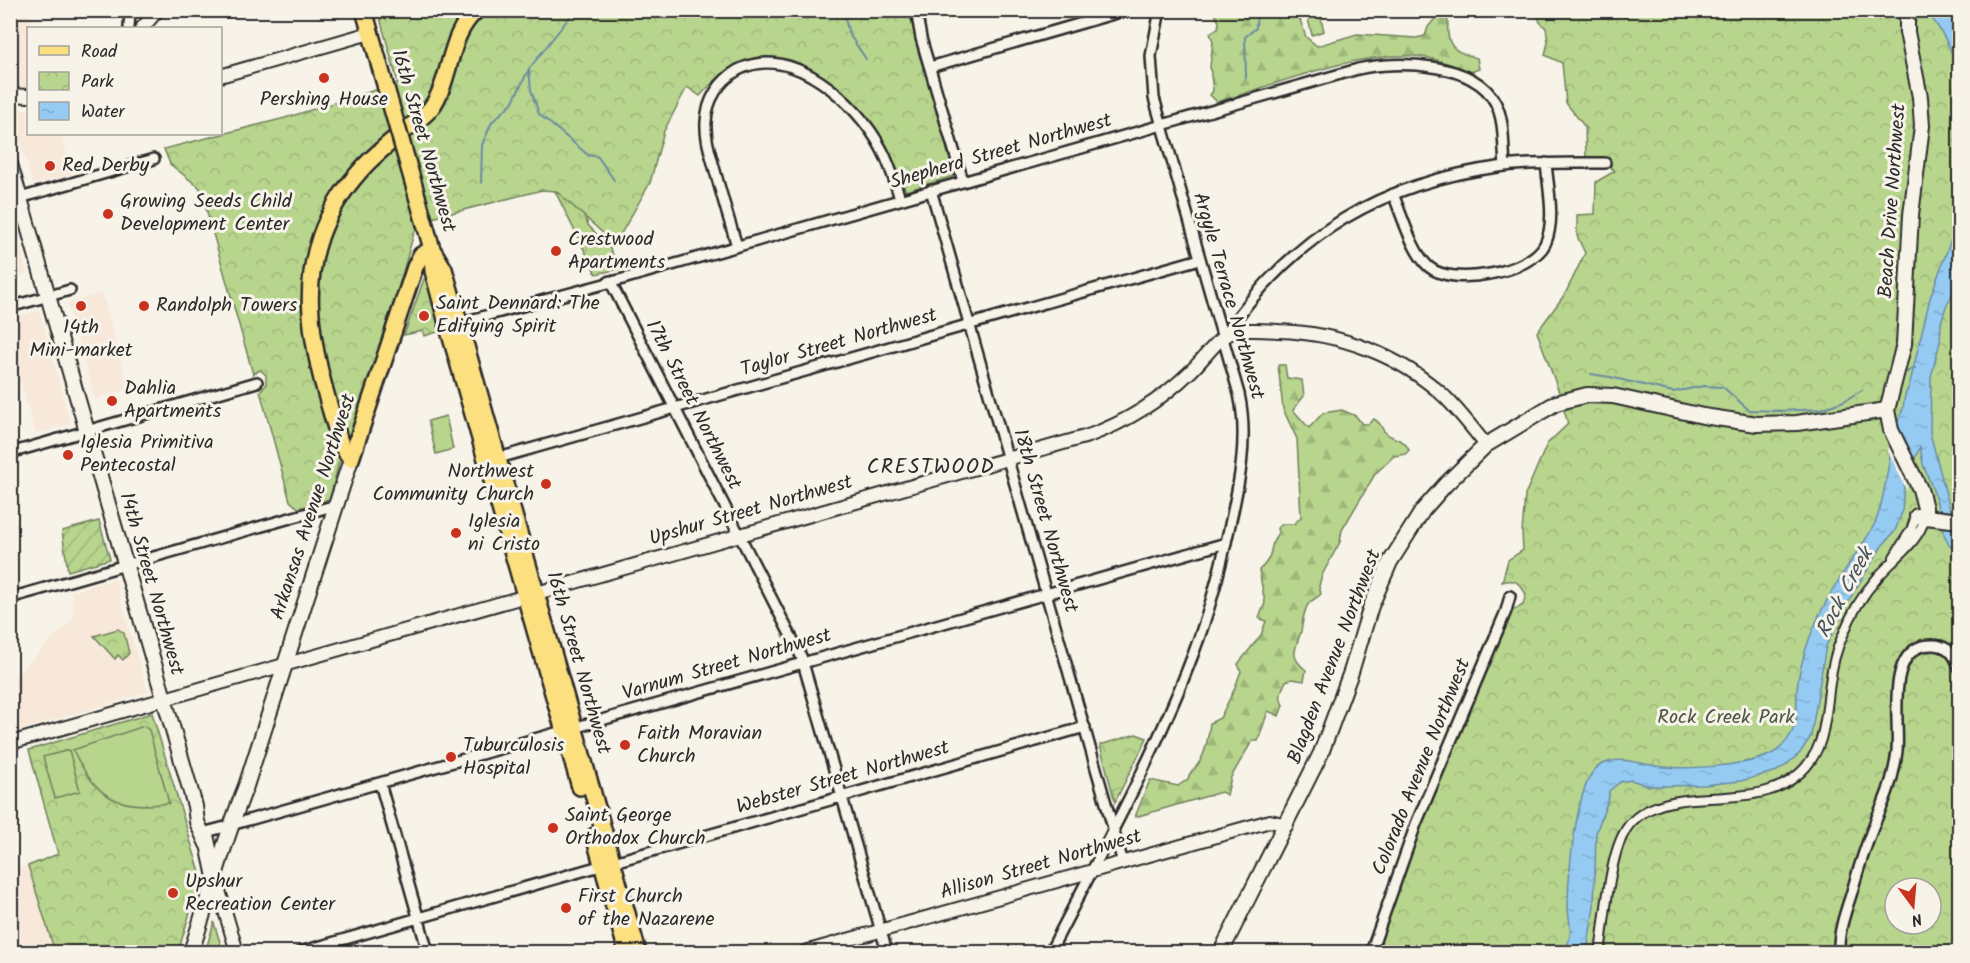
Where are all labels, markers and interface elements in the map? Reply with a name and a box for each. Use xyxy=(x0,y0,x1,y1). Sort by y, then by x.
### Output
legend xyxy=(27,27,222,135)
text: Road xyxy=(81,38,118,67)
street label: 16th Street Northwest xyxy=(382,46,465,237)
text: Park xyxy=(81,68,114,97)
marker: Pershing House xyxy=(317,71,331,85)
place label: Pershing House xyxy=(260,84,388,116)
text: Water xyxy=(81,98,126,127)
street label: Beach Drive Northwest xyxy=(1870,102,1916,299)
street label: Shepherd Street Northwest xyxy=(886,105,1116,199)
place label: Red Derby xyxy=(62,150,150,182)
marker: Red Derby xyxy=(43,159,57,173)
place label: Growing Seeds Child Development Center xyxy=(120,186,293,241)
street label: Argyle Terrace Northwest xyxy=(1183,189,1273,404)
marker: Growing Seeds Child Development Center xyxy=(101,207,115,221)
place label: Crestwood Apartments xyxy=(568,224,666,279)
marker: Crestwood Apartments xyxy=(549,244,563,258)
place label: Saint Dennard: The Edifying Spirit xyxy=(436,288,600,343)
place label: Randolph Towers xyxy=(156,290,298,322)
marker: 14th Mini-market xyxy=(74,299,88,313)
marker: Randolph Towers xyxy=(137,299,151,313)
street label: Taylor Street Northwest xyxy=(737,300,941,386)
marker: Saint Dennard: The Edifying Spirit xyxy=(417,309,431,323)
place label: 14th Mini-market xyxy=(29,312,133,367)
street label: 17th Street Northwest xyxy=(636,314,750,496)
place label: Dahlia Apartments xyxy=(124,373,222,428)
street label: Arkansas Avenue Northwest xyxy=(262,390,366,624)
marker: Dahlia Apartments xyxy=(105,394,119,408)
street label: 18th Street Northwest xyxy=(1003,425,1087,617)
place label: Iglesia Primitiva Pentecostal xyxy=(80,427,214,482)
marker: Iglesia Primitiva Pentecostal xyxy=(61,448,75,462)
district label: CRESTWOOD xyxy=(867,451,995,484)
place label: Northwest Community Church xyxy=(372,456,534,511)
street label: Upshur Street Northwest xyxy=(646,467,857,555)
marker: Northwest Community Church xyxy=(539,477,553,491)
street label: 14th Street Northwest xyxy=(110,489,192,679)
place label: Iglesia ni Cristo xyxy=(468,506,540,561)
marker: Iglesia ni Cristo xyxy=(449,526,463,540)
water label: Rock Creek xyxy=(1808,539,1884,644)
street label: Blagden Avenue Northwest xyxy=(1279,545,1391,769)
street label: 16th Street Northwest xyxy=(537,568,620,759)
street label: Varnum Street Northwest xyxy=(619,620,835,710)
street label: Colorado Avenue Northwest xyxy=(1364,654,1480,880)
park label: Rock Creek Park xyxy=(1657,702,1795,734)
place label: Faith Moravian Church xyxy=(637,718,762,773)
place label: Tuburculosis Hospital xyxy=(463,730,565,785)
street label: Webster Street Northwest xyxy=(733,732,953,824)
marker: Faith Moravian Church xyxy=(618,738,632,752)
marker: Tuburculosis Hospital xyxy=(444,750,458,764)
place label: Saint George Orthodox Church xyxy=(565,800,706,855)
marker: Saint George Orthodox Church xyxy=(546,821,560,835)
street label: Allison Street Northwest xyxy=(937,821,1146,909)
place label: Upshur Recreation Center xyxy=(185,866,336,921)
north arrow xyxy=(1883,876,1943,936)
place label: First Church of the Nazarene xyxy=(578,881,714,936)
marker: Upshur Recreation Center xyxy=(166,886,180,900)
marker: First Church of the Nazarene xyxy=(559,901,573,915)
text: N xyxy=(1908,906,1925,932)

